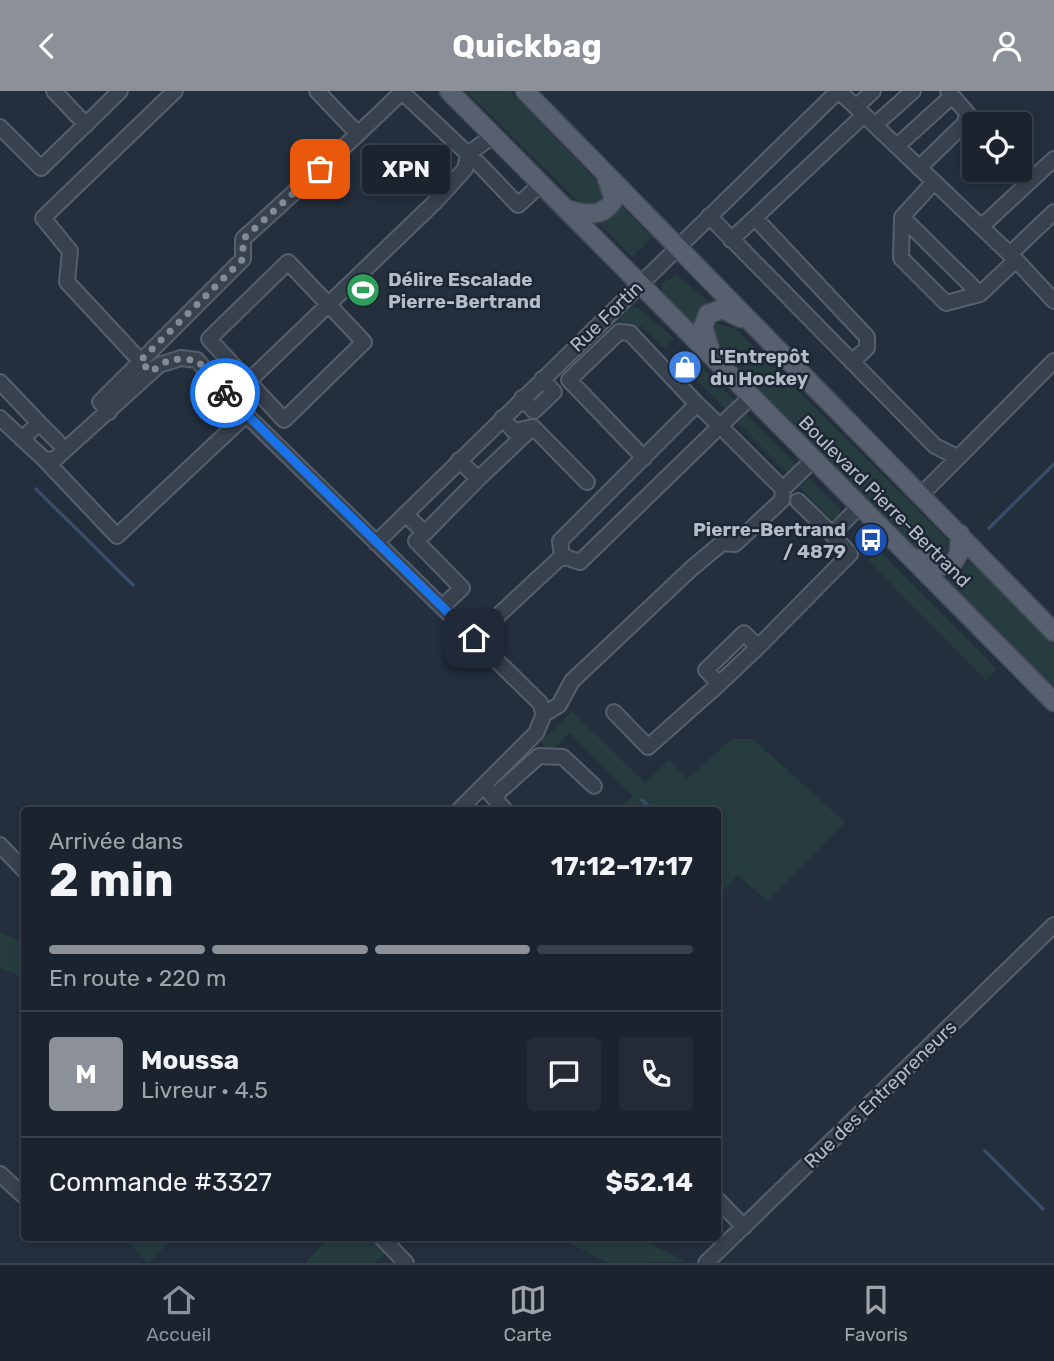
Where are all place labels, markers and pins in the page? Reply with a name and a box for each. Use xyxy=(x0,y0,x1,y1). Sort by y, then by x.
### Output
pin xyxy=(290,139,350,199)
callout: XPN xyxy=(362,145,450,193)
place label: Délire Escalade Pierre-Bertrand xyxy=(388,268,541,313)
sports icon: Délire Escalade Pierre-Bertrand xyxy=(344,271,382,309)
place label: L'Entrepôt du Hockey xyxy=(710,345,809,390)
shop icon: L'Entrepôt du Hockey xyxy=(666,348,704,386)
place label: Pierre-Bertrand / 4879 xyxy=(693,518,846,563)
bus stop icon: Pierre-Bertrand / 4879 xyxy=(852,521,890,559)
pin xyxy=(444,608,504,668)

